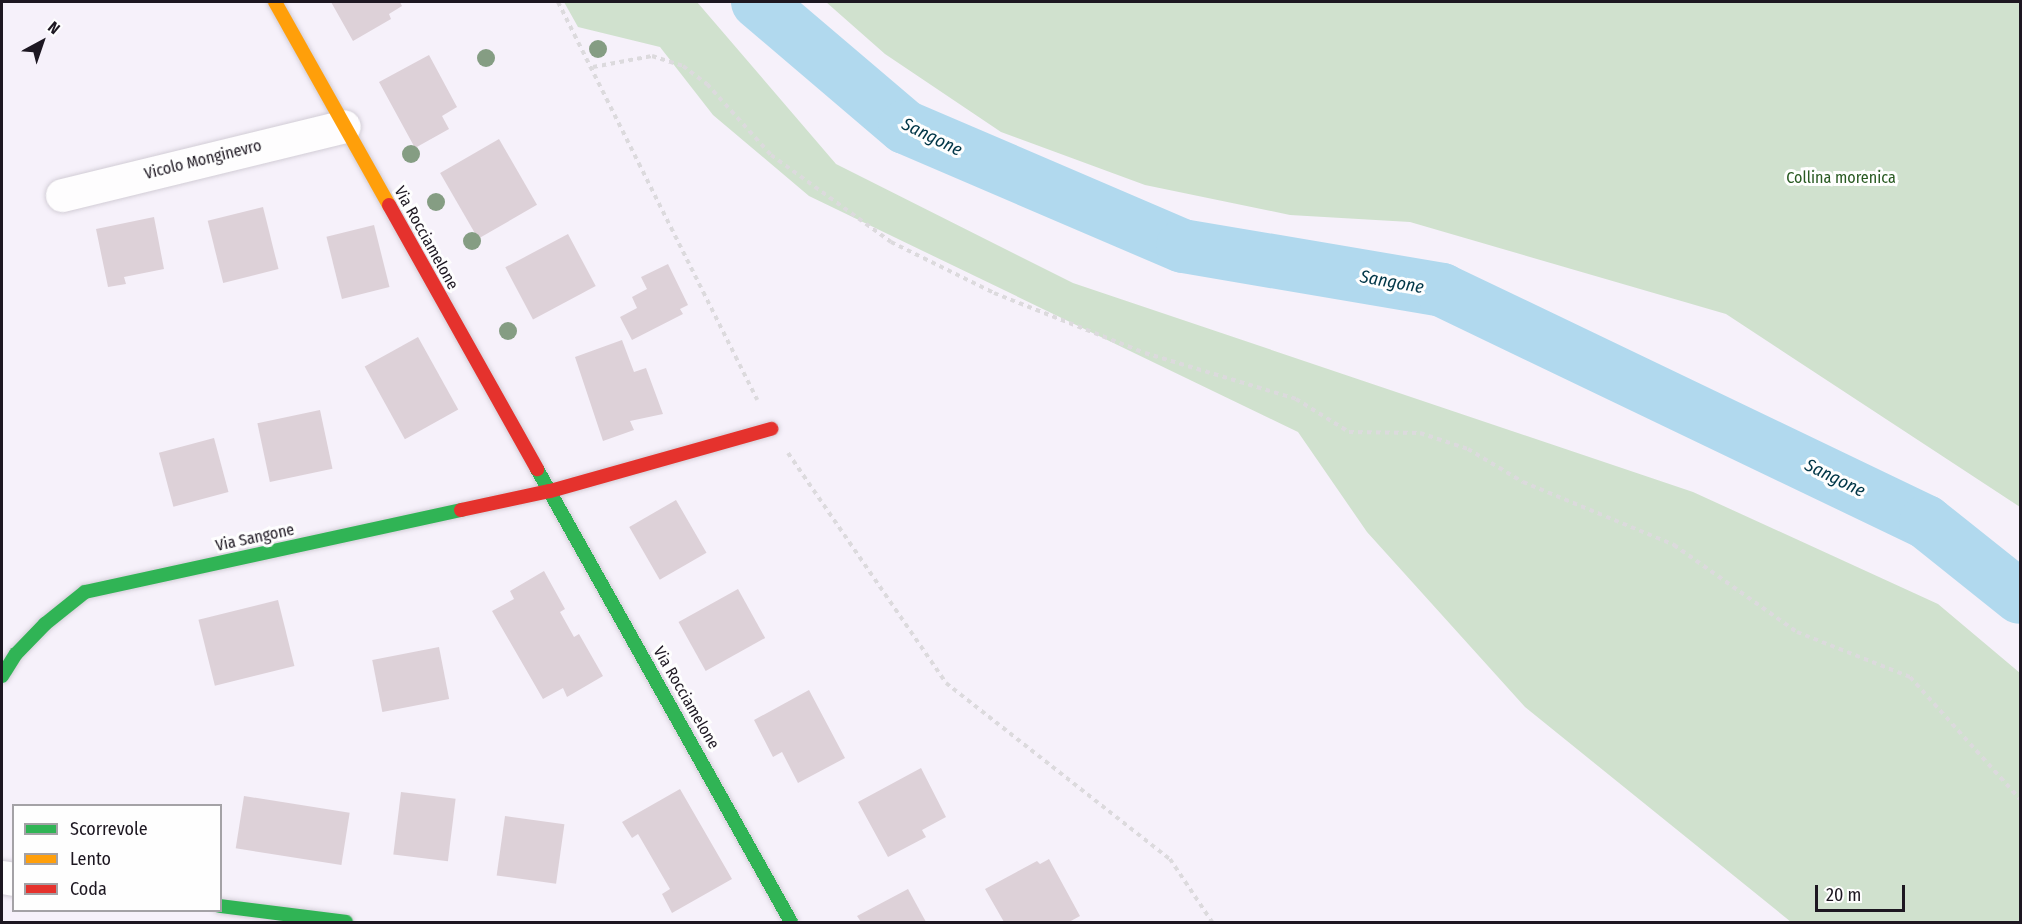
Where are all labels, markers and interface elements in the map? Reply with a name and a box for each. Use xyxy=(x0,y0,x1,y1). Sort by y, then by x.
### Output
north arrow xyxy=(12,12,72,72)
text: N xyxy=(44,17,64,38)
water label: Sangone xyxy=(898,113,966,161)
street label: Vicolo Monginevro xyxy=(142,136,264,184)
park label: Collina morenica xyxy=(1786,168,1896,188)
street label: Via Rocciamelone xyxy=(390,183,462,293)
water label: Sangone xyxy=(1358,266,1426,298)
water label: Sangone xyxy=(1801,454,1869,502)
street label: Via Sangone xyxy=(214,520,296,556)
street label: Via Rocciamelone xyxy=(649,643,723,753)
legend xyxy=(12,804,222,912)
text: Scorrevole xyxy=(70,818,148,840)
text: Lento xyxy=(70,848,111,870)
scale bar xyxy=(1818,873,1908,911)
text: Coda xyxy=(70,878,107,900)
text: 20 m xyxy=(1826,884,1861,906)

